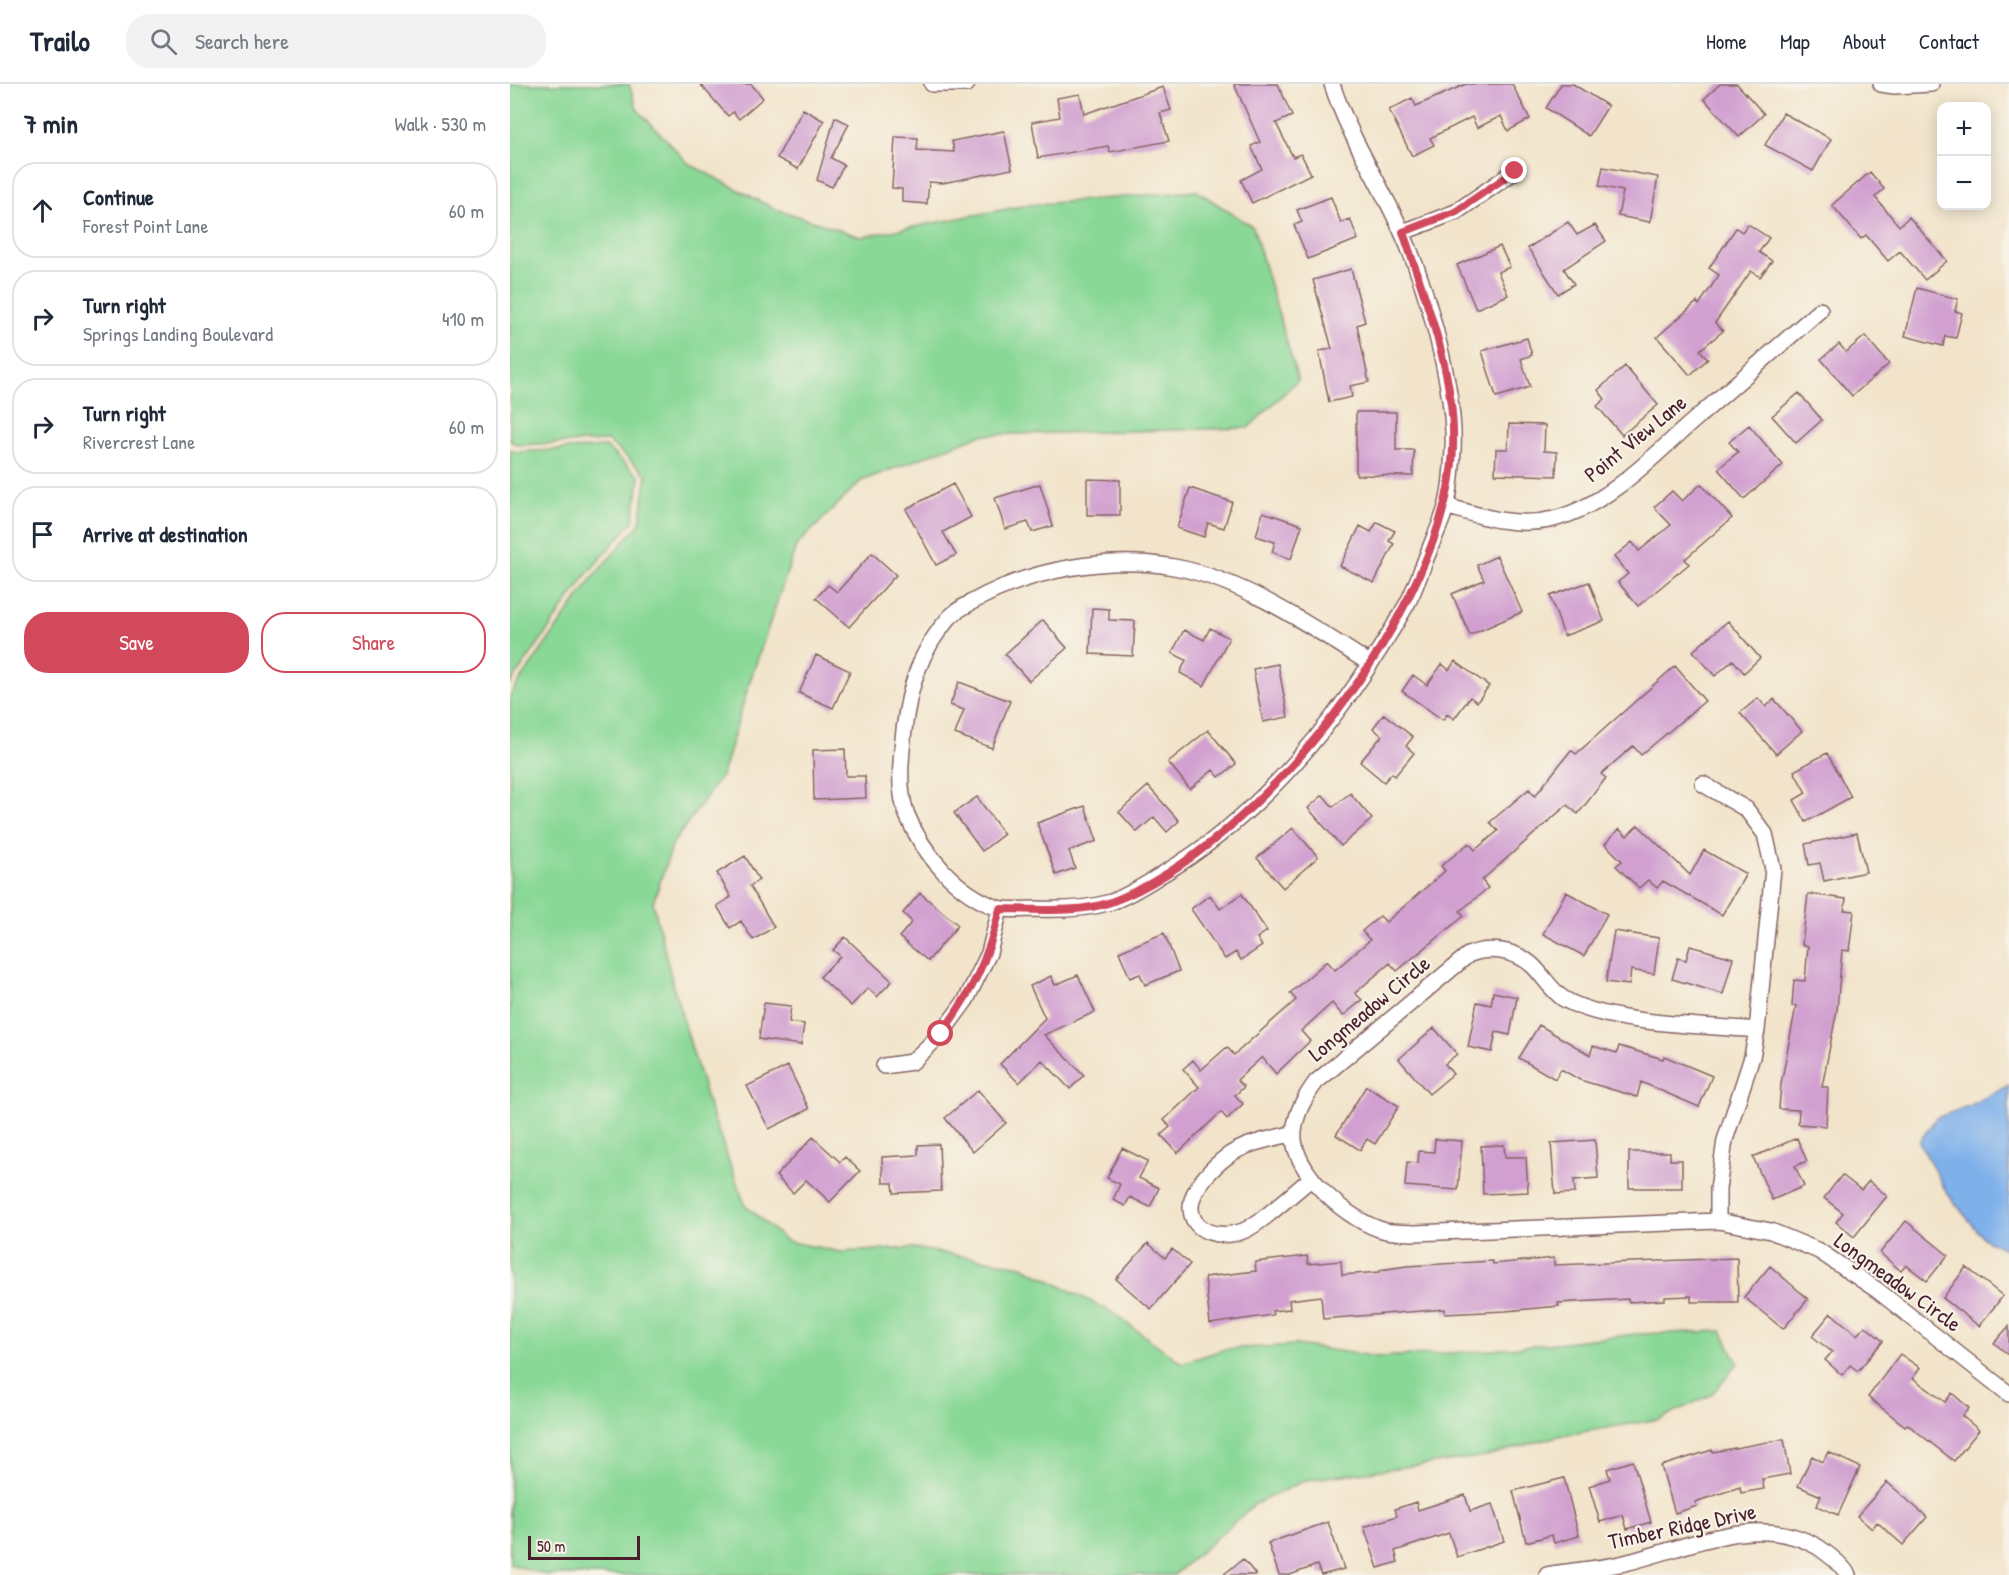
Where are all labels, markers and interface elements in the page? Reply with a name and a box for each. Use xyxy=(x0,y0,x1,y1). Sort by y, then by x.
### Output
search box xyxy=(126,14,546,68)
text: Trailo xyxy=(30,22,90,60)
icon: search xyxy=(147,25,180,58)
text: Search here xyxy=(195,26,289,56)
text: Home xyxy=(1706,27,1747,56)
text: Map xyxy=(1780,27,1810,56)
text: About xyxy=(1843,27,1886,56)
text: Contact xyxy=(1919,27,1979,56)
map controls xyxy=(1937,102,1991,210)
button: + xyxy=(1937,102,1991,156)
text: 7 min xyxy=(24,106,78,141)
text: Walk · 530 m xyxy=(394,110,486,137)
button: − xyxy=(1937,156,1991,210)
route end xyxy=(1501,157,1527,183)
text: Continue xyxy=(83,182,154,212)
icon: ahead xyxy=(26,194,59,227)
text: 60 m xyxy=(449,197,484,224)
text: Forest Point Lane xyxy=(83,212,208,239)
text: Turn right xyxy=(83,290,166,320)
icon: right xyxy=(26,302,59,335)
text: 410 m xyxy=(442,305,484,332)
text: Springs Landing Boulevard xyxy=(83,320,273,347)
street label: Point View Lane xyxy=(1577,387,1693,489)
text: Turn right xyxy=(83,398,166,428)
icon: right xyxy=(26,410,59,443)
text: 60 m xyxy=(449,413,484,440)
text: Rivercrest Lane xyxy=(83,428,195,455)
icon: arrive xyxy=(26,518,59,551)
text: Arrive at destination xyxy=(83,519,248,549)
button: Save xyxy=(24,612,249,673)
button: Share xyxy=(261,612,486,673)
street label: Longmeadow Circle xyxy=(1302,948,1436,1068)
route start xyxy=(927,1020,953,1046)
street label: Longmeadow Circle xyxy=(1828,1226,1968,1338)
street label: Timber Ridge Drive xyxy=(1605,1496,1759,1556)
scale bar xyxy=(528,1533,640,1560)
text: 50 m xyxy=(537,1535,566,1557)

